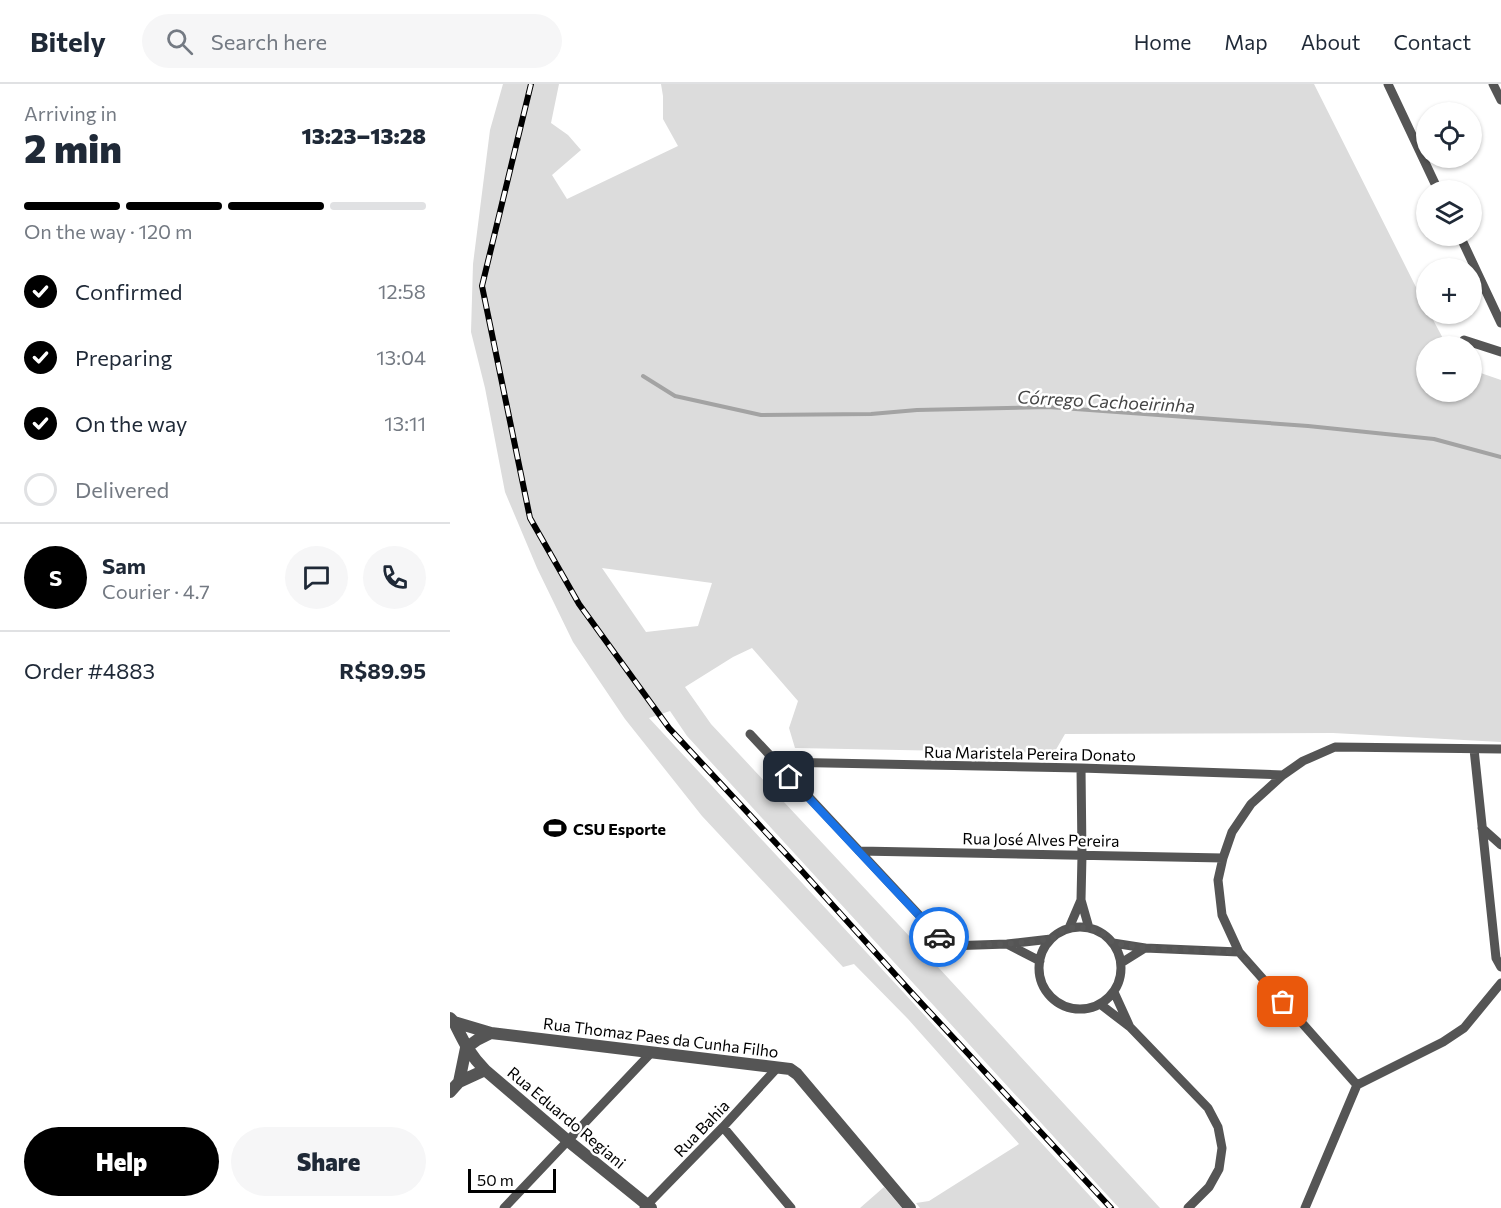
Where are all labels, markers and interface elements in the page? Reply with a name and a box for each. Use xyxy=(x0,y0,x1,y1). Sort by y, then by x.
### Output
search box xyxy=(142,14,562,68)
text: Bitely xyxy=(30,24,106,58)
icon: search xyxy=(163,25,196,58)
text: Search here xyxy=(211,28,327,55)
text: Home xyxy=(1134,29,1191,54)
text: Map xyxy=(1224,29,1268,54)
text: About xyxy=(1301,29,1360,54)
text: Contact xyxy=(1393,29,1471,54)
text: Arriving in xyxy=(24,101,117,125)
map controls xyxy=(1416,102,1482,402)
button: locate xyxy=(1416,102,1482,168)
text: 13:23–13:28 xyxy=(301,122,426,149)
text: 2 min xyxy=(24,123,122,171)
button: layers xyxy=(1416,180,1482,246)
text: On the way · 120 m xyxy=(24,219,192,243)
button: + xyxy=(1416,258,1482,324)
icon: check xyxy=(24,275,57,308)
text: Confirmed xyxy=(75,278,182,305)
text: 12:58 xyxy=(378,279,426,303)
button: − xyxy=(1416,336,1482,402)
icon: check xyxy=(24,341,57,374)
text: Preparing xyxy=(75,344,172,371)
text: 13:04 xyxy=(376,345,426,369)
water label: Córrego Cachoeirinha xyxy=(1016,385,1196,417)
icon: check xyxy=(24,407,57,440)
text: On the way xyxy=(75,410,187,437)
text: 13:11 xyxy=(384,411,426,435)
text: Delivered xyxy=(75,476,169,503)
button: chat xyxy=(285,546,348,609)
button: phone xyxy=(363,546,426,609)
text: Sam xyxy=(102,552,146,579)
text: S xyxy=(49,564,62,591)
text: Courier · 4.7 xyxy=(102,579,210,603)
text: Order #4883 xyxy=(24,657,155,684)
text: R$89.95 xyxy=(339,657,426,684)
street label: Rua Maristela Pereira Donato xyxy=(924,742,1136,764)
pin xyxy=(763,751,814,802)
icon: home xyxy=(772,760,805,793)
sports icon: CSU Esporte xyxy=(542,815,568,841)
place label: CSU Esporte xyxy=(573,819,666,838)
street label: Rua José Alves Pereira xyxy=(962,828,1120,850)
courier xyxy=(909,907,969,967)
icon: car xyxy=(923,921,956,954)
pin xyxy=(1257,976,1308,1027)
icon: bag xyxy=(1266,985,1299,1018)
street label: Rua Thomaz Paes da Cunha Filho xyxy=(542,1013,780,1061)
street label: Rua Eduardo Regiani xyxy=(504,1062,630,1172)
street label: Rua Bahia xyxy=(669,1096,733,1160)
button: Help xyxy=(24,1127,219,1196)
button: Share xyxy=(231,1127,426,1196)
scale bar xyxy=(468,1166,556,1194)
text: 50 m xyxy=(477,1170,514,1189)

